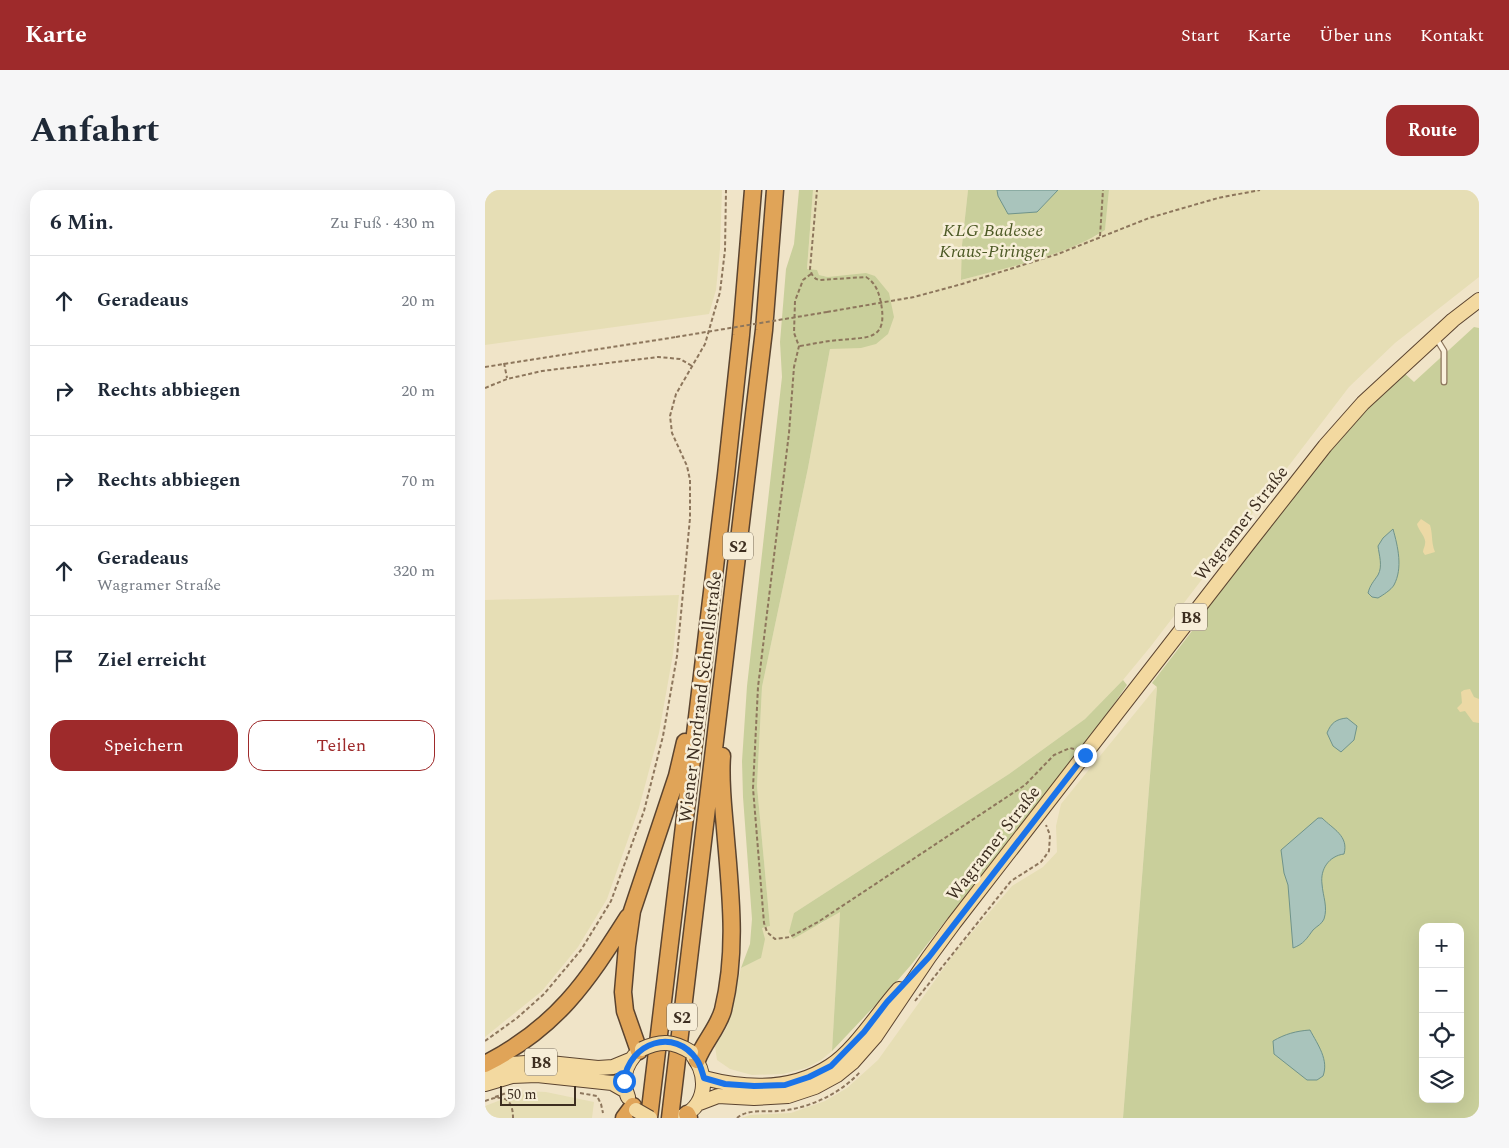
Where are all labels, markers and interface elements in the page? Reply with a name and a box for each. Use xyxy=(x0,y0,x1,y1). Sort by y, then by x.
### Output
text: Karte xyxy=(25,17,87,53)
text: Start xyxy=(1181,22,1219,49)
text: Karte xyxy=(1247,22,1291,49)
text: Über uns xyxy=(1319,22,1392,49)
text: Kontakt xyxy=(1420,22,1484,49)
text: Anfahrt xyxy=(30,104,160,157)
button: Route xyxy=(1386,105,1479,156)
text: 6 Min. xyxy=(50,207,114,239)
text: Zu Fuß · 430 m xyxy=(330,211,435,235)
park label: KLG Badesee Kraus-Piringer xyxy=(939,217,1048,265)
text: Geradeaus xyxy=(97,286,189,315)
icon: ahead xyxy=(50,287,78,315)
text: 20 m xyxy=(401,289,435,313)
text: Rechts abbiegen xyxy=(97,376,241,405)
icon: right xyxy=(50,377,78,405)
text: 20 m xyxy=(401,379,435,403)
street label: Wagramer Straße xyxy=(1188,460,1295,587)
text: Rechts abbiegen xyxy=(97,466,241,495)
icon: right xyxy=(50,467,78,495)
text: 70 m xyxy=(401,469,435,493)
road number: S2 xyxy=(723,532,753,560)
text: Geradeaus xyxy=(97,544,189,573)
icon: ahead xyxy=(50,557,78,585)
text: 320 m xyxy=(393,559,435,583)
street label: Wiener Nordrand Schnellstraße xyxy=(672,569,729,825)
text: Wagramer Straße xyxy=(97,573,221,597)
road number: B8 xyxy=(1175,604,1207,631)
text: Ziel erreicht xyxy=(97,646,207,675)
icon: arrive xyxy=(50,647,78,675)
button: Speichern xyxy=(50,720,238,771)
button: Teilen xyxy=(248,720,435,771)
route end xyxy=(1074,744,1097,767)
street label: Wagramer Straße xyxy=(940,780,1047,907)
map controls xyxy=(1419,923,1464,1103)
button: + xyxy=(1419,923,1464,968)
button: − xyxy=(1419,968,1464,1013)
road number: S2 xyxy=(667,1004,697,1030)
button: locate xyxy=(1419,1013,1464,1058)
road number: B8 xyxy=(525,1049,557,1076)
button: layers xyxy=(1419,1058,1464,1103)
route start xyxy=(613,1070,636,1093)
scale bar xyxy=(500,1083,576,1106)
text: 50 m xyxy=(507,1084,537,1105)

